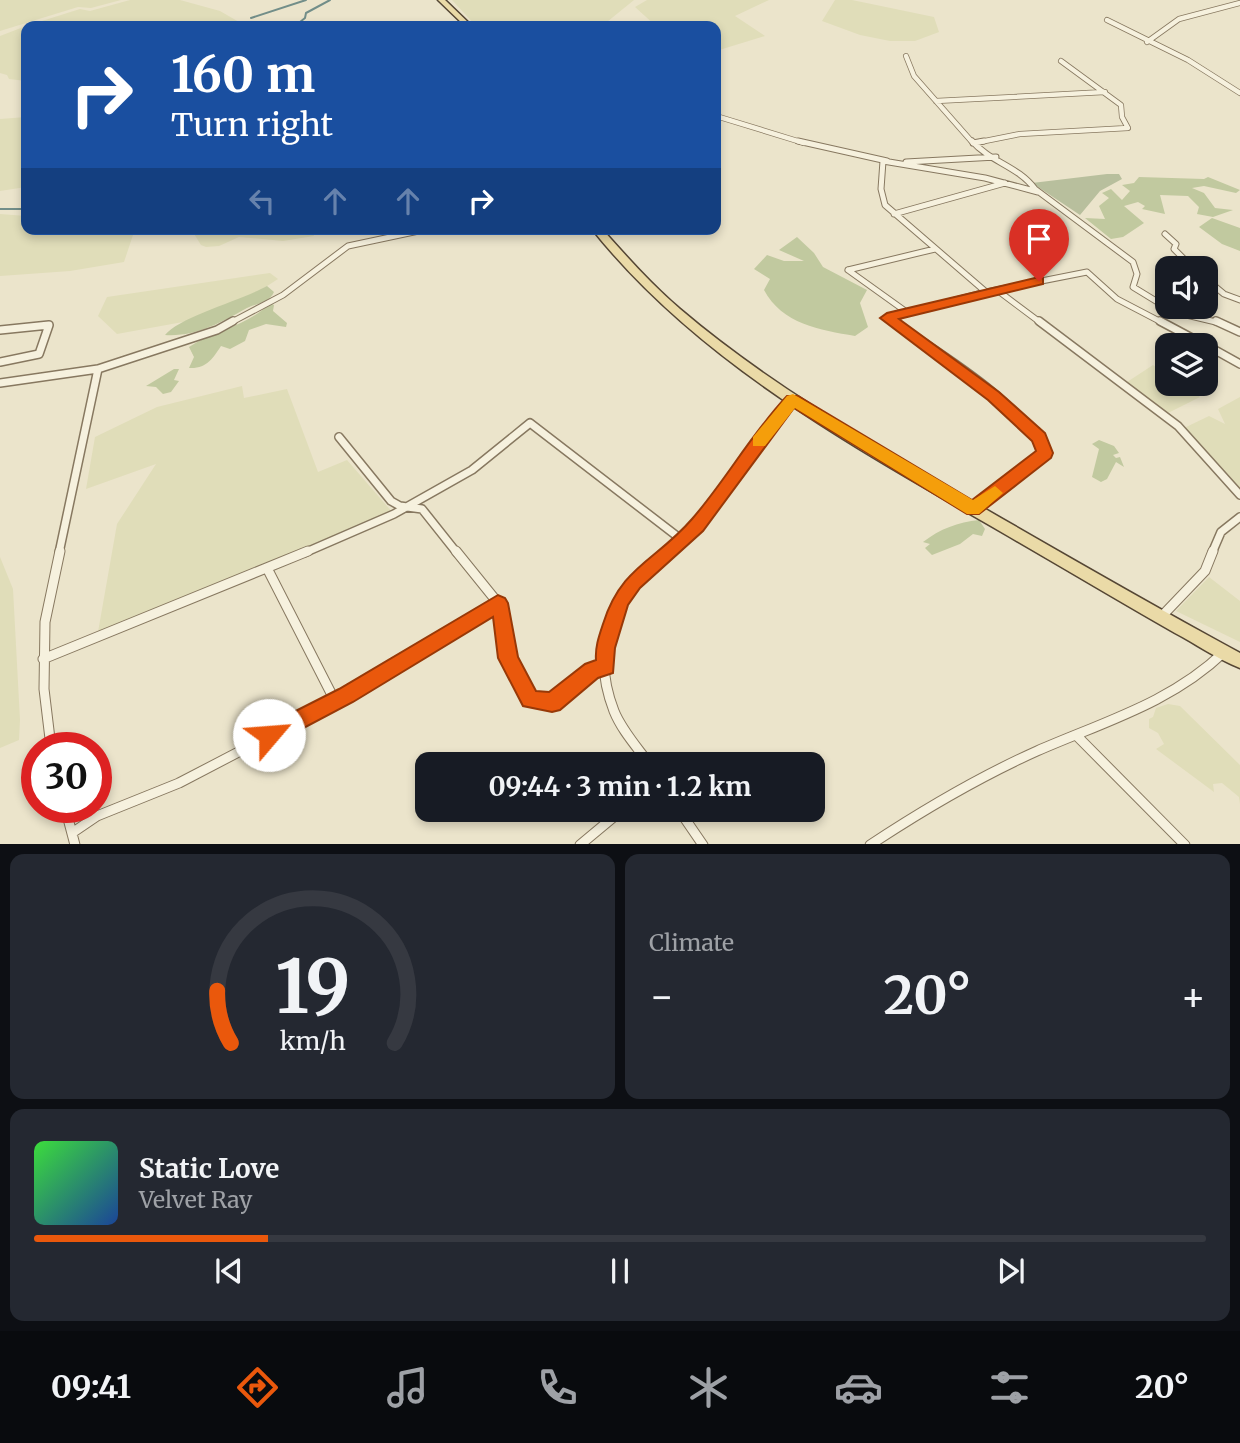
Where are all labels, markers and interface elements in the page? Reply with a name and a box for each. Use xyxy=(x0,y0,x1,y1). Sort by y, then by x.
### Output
text: 160 m xyxy=(171,44,315,105)
icon: right xyxy=(56,49,147,140)
text: Turn right xyxy=(171,105,333,145)
icon: left xyxy=(243,182,281,220)
icon: ahead xyxy=(316,182,354,220)
icon: ahead xyxy=(389,182,427,220)
icon: right xyxy=(462,182,500,220)
pin xyxy=(1009,209,1069,281)
icon: arrive xyxy=(1020,220,1058,258)
map controls xyxy=(1155,256,1218,396)
button: sound xyxy=(1155,256,1218,319)
button: layers xyxy=(1155,333,1218,396)
position arrow xyxy=(232,698,306,772)
speed limit sign: 30 xyxy=(21,732,112,823)
text: 09:44 · 3 min · 1.2 km xyxy=(488,770,752,803)
text: Climate xyxy=(649,928,734,957)
text: 19 xyxy=(275,941,350,1033)
text: 20° xyxy=(883,963,972,1028)
text: − xyxy=(649,973,674,1020)
text: + xyxy=(1181,973,1206,1020)
text: km/h xyxy=(279,1024,346,1056)
text: Static Love xyxy=(139,1152,279,1185)
text: Velvet Ray xyxy=(139,1185,252,1214)
icon: previous xyxy=(210,1252,248,1290)
icon: pause xyxy=(601,1252,639,1290)
icon: next xyxy=(992,1252,1030,1290)
icon: directions xyxy=(233,1363,282,1412)
icon: music xyxy=(383,1363,432,1412)
icon: phone xyxy=(533,1363,582,1412)
icon: climate xyxy=(684,1363,733,1412)
icon: car xyxy=(834,1363,883,1412)
icon: filters xyxy=(985,1363,1034,1412)
text: 09:41 xyxy=(51,1367,131,1407)
text: 20° xyxy=(1135,1367,1189,1407)

